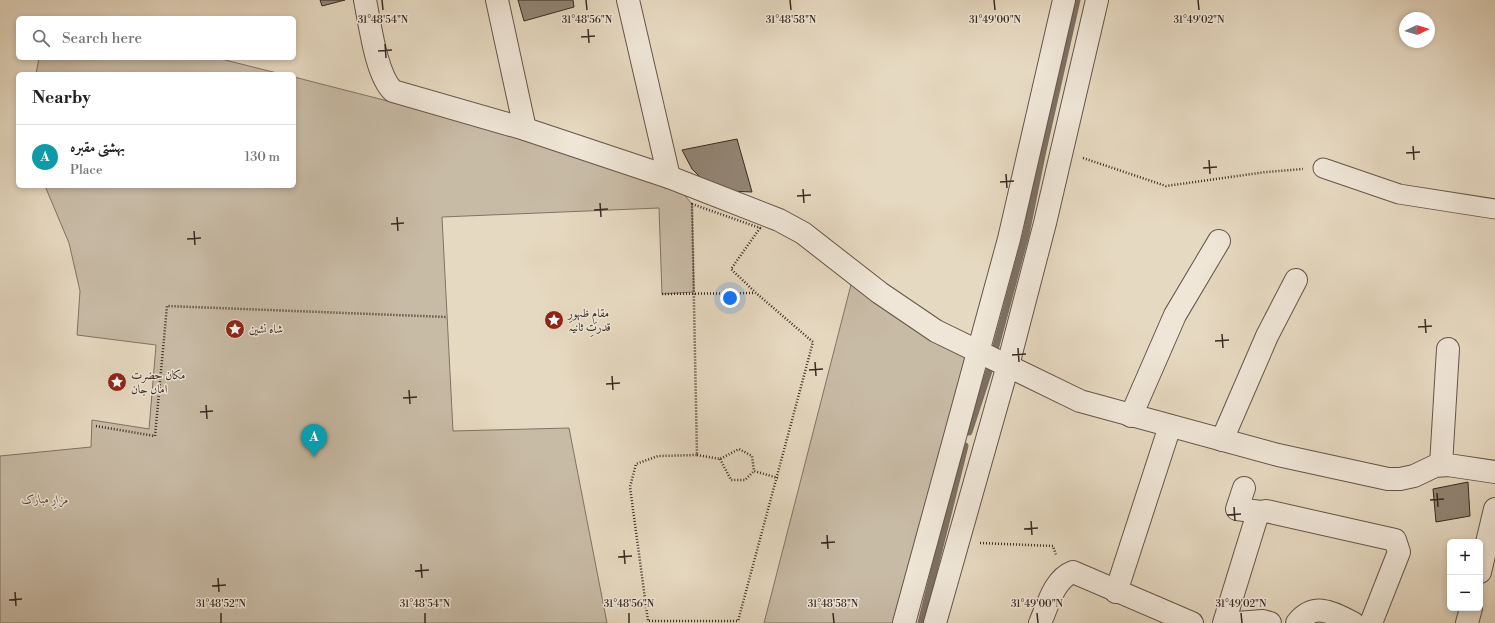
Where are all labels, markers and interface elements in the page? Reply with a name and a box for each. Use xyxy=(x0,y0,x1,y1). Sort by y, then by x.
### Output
north arrow xyxy=(1399,12,1435,48)
text: 31°48'54"N xyxy=(358,14,409,26)
text: 31°48'56"N xyxy=(562,14,613,26)
text: 31°48'58"N xyxy=(766,14,817,26)
text: 31°49'00"N xyxy=(969,14,1022,26)
text: 31°49'02"N xyxy=(1173,14,1225,26)
search box xyxy=(16,16,296,60)
icon: search xyxy=(30,27,52,49)
text: Search here xyxy=(62,29,142,48)
text: Nearby xyxy=(32,87,91,109)
text: بہشتی مقبرہ xyxy=(70,138,125,157)
text: A xyxy=(40,149,50,165)
text: 130 m xyxy=(245,149,280,165)
text: Place xyxy=(70,162,102,178)
your location xyxy=(720,288,740,308)
place label: مقامِ ظہورِ قدرتِ ثانیہ xyxy=(567,306,611,337)
place icon: مقامِ ظہورِ قدرتِ ثانیہ xyxy=(543,309,565,331)
place icon: شاہ نشین xyxy=(224,318,246,340)
place label: شاہ نشین xyxy=(249,322,283,337)
place label: مکان حضرت اماں جان xyxy=(131,368,185,397)
place icon: مکان حضرت اماں جان xyxy=(106,371,128,393)
pin: A xyxy=(301,424,327,457)
park label: مزارِ مبارک xyxy=(21,492,69,509)
map controls xyxy=(1447,539,1483,611)
button: + xyxy=(1447,539,1483,575)
button: − xyxy=(1447,575,1483,611)
text: 31°48'52"N xyxy=(196,598,247,610)
text: 31°48'54"N xyxy=(400,598,451,610)
text: 31°48'56"N xyxy=(604,598,655,610)
text: 31°48'58"N xyxy=(808,598,859,610)
text: 31°49'00"N xyxy=(1011,598,1064,610)
text: 31°49'02"N xyxy=(1215,598,1267,610)

